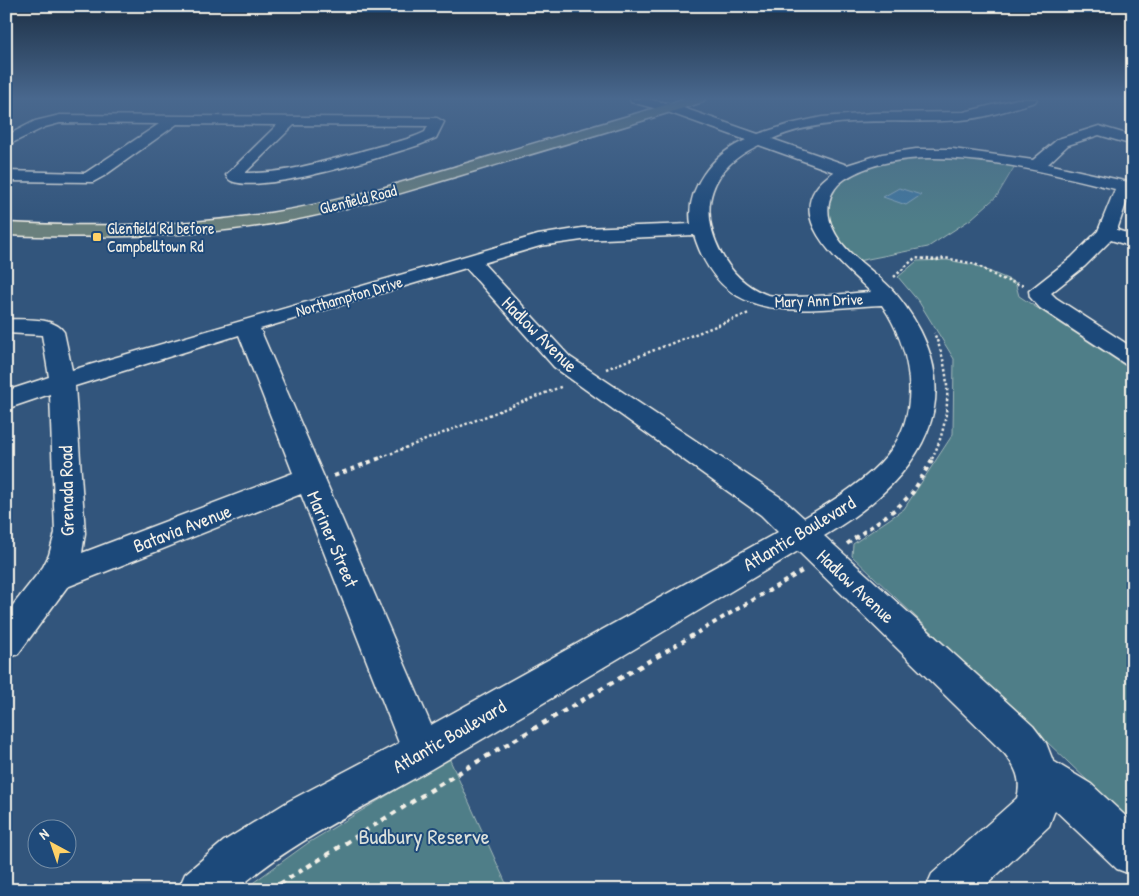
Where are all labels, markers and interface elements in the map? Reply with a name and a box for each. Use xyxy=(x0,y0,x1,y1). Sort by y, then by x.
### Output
street label: Glenfield Road xyxy=(317,179,399,219)
place label: Glenfield Rd before Campbelltown Rd xyxy=(107,217,215,257)
marker: Glenfield Rd before Campbelltown Rd xyxy=(91,231,103,243)
street label: Northampton Drive xyxy=(293,270,406,322)
street label: Mary Ann Drive xyxy=(774,287,864,313)
street label: Hadlow Avenue xyxy=(496,290,584,378)
street label: Grenada Road xyxy=(52,445,80,536)
street label: Mariner Street xyxy=(301,487,365,592)
street label: Atlantic Boulevard xyxy=(738,489,861,577)
street label: Batavia Avenue xyxy=(129,497,235,559)
street label: Hadlow Avenue xyxy=(811,543,901,629)
street label: Atlantic Boulevard xyxy=(388,693,511,779)
north arrow xyxy=(28,818,78,868)
park label: Budbury Reserve xyxy=(358,821,490,851)
text: N xyxy=(34,824,53,843)

